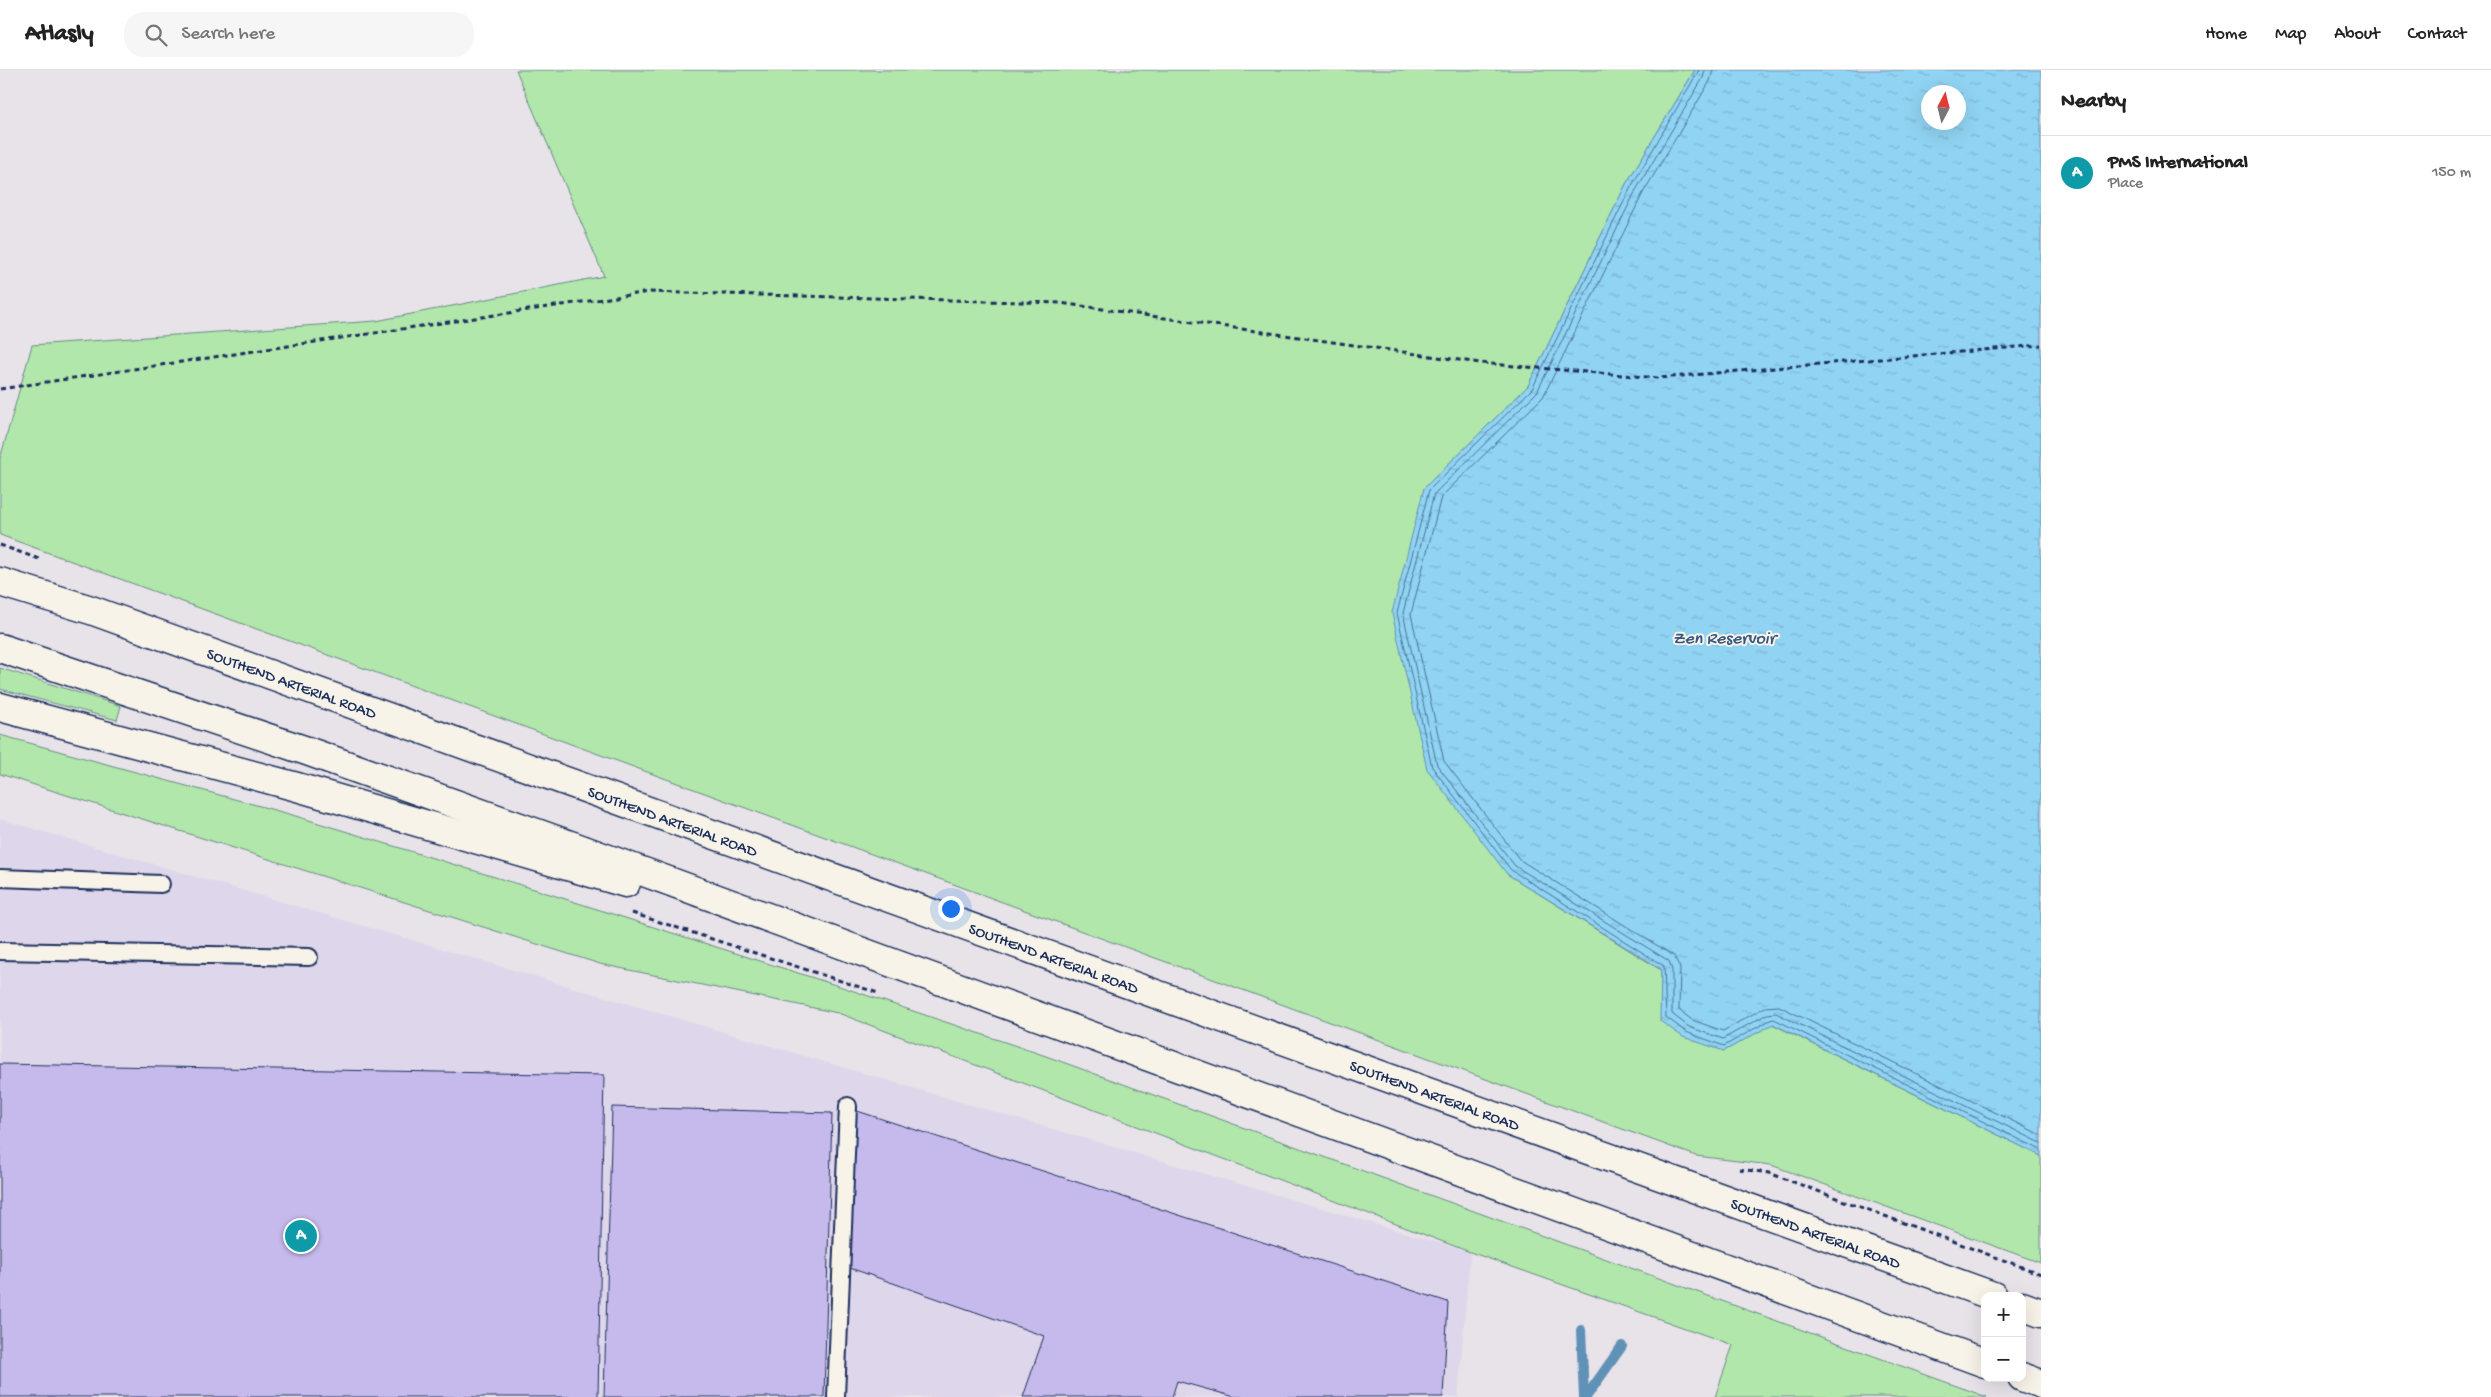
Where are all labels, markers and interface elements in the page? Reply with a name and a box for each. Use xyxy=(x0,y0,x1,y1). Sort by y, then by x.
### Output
search box xyxy=(124,12,474,57)
text: Atlasly xyxy=(25,20,94,49)
icon: search xyxy=(142,21,170,49)
text: Search here xyxy=(182,23,275,46)
text: Home xyxy=(2205,24,2247,45)
text: Map xyxy=(2275,24,2306,45)
text: About xyxy=(2334,24,2380,45)
text: Contact xyxy=(2408,24,2466,45)
north arrow xyxy=(1921,85,1966,130)
text: Nearby xyxy=(2061,90,2126,115)
text: PMS International xyxy=(2108,152,2248,175)
text: A xyxy=(2072,164,2082,183)
text: 150 m xyxy=(2432,164,2471,183)
text: Place xyxy=(2108,175,2143,194)
water label: Zen Reservoir xyxy=(1673,629,1779,650)
street label: SOUTHEND ARTERIAL ROAD xyxy=(203,646,379,725)
street label: SOUTHEND ARTERIAL ROAD xyxy=(584,784,760,863)
your location xyxy=(938,896,964,922)
street label: SOUTHEND ARTERIAL ROAD xyxy=(965,921,1141,1000)
street label: SOUTHEND ARTERIAL ROAD xyxy=(1346,1058,1522,1137)
street label: SOUTHEND ARTERIAL ROAD xyxy=(1727,1196,1903,1275)
pin: A xyxy=(285,1217,317,1255)
map controls xyxy=(1981,1292,2026,1382)
button: + xyxy=(1981,1292,2026,1337)
button: − xyxy=(1981,1337,2026,1382)

